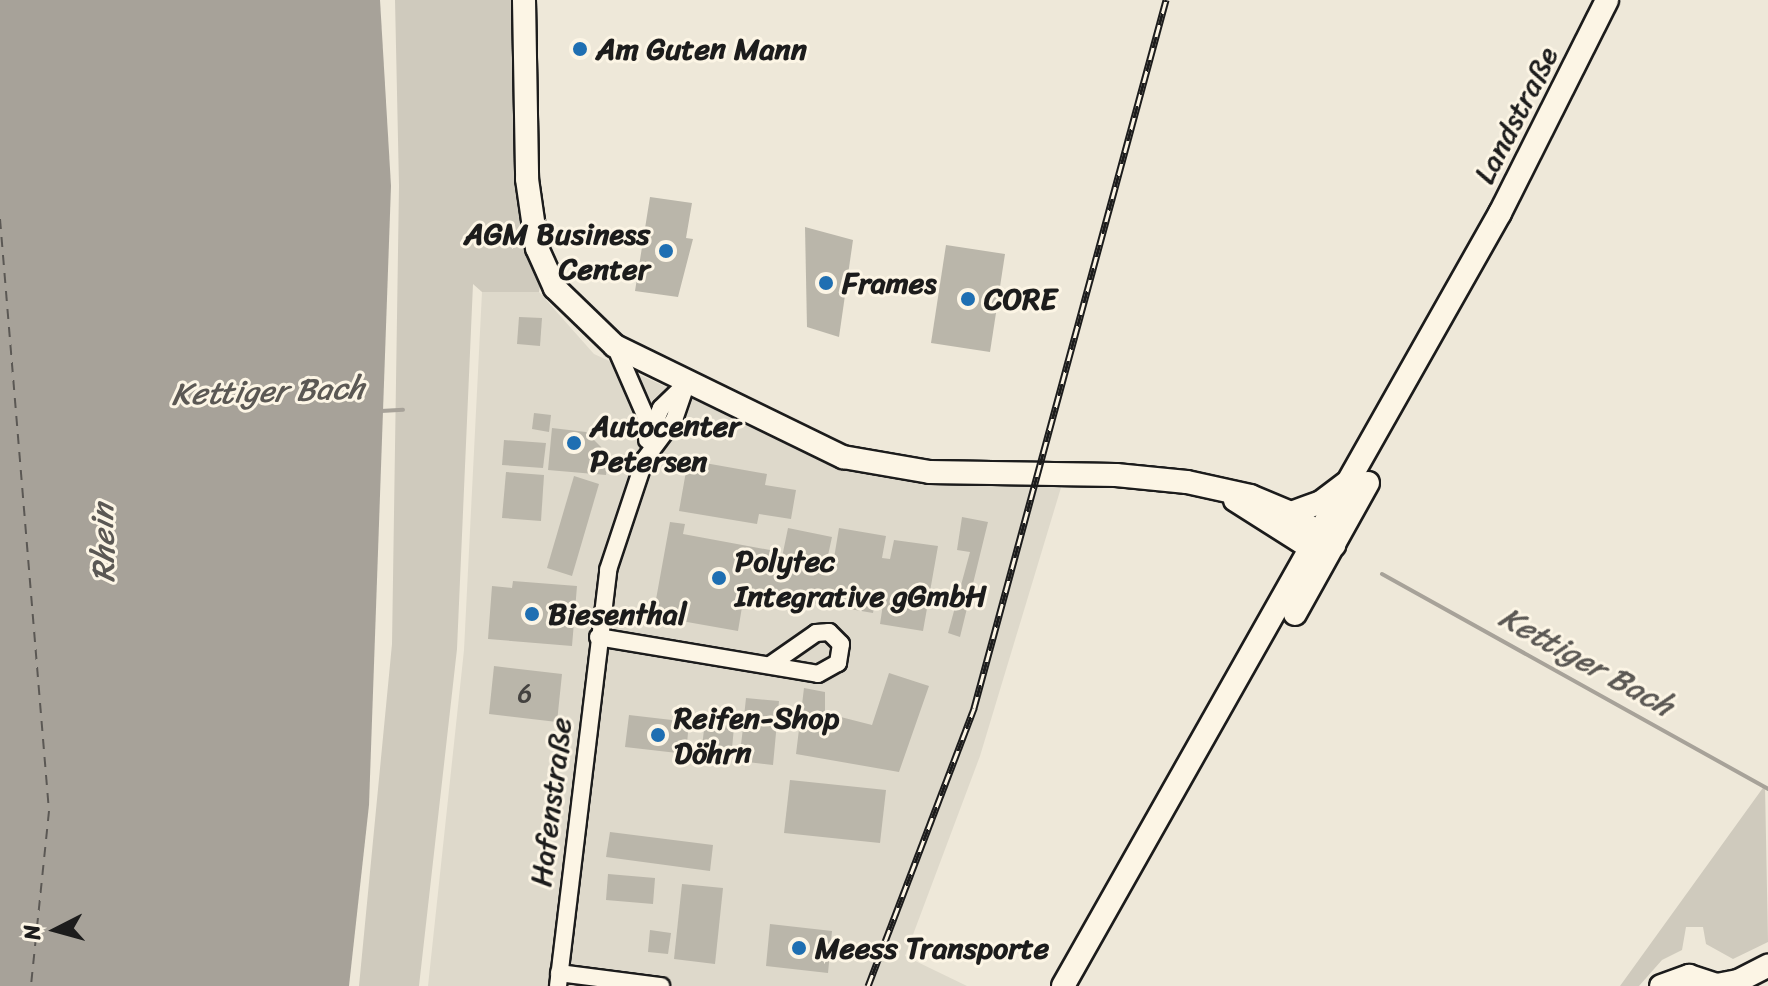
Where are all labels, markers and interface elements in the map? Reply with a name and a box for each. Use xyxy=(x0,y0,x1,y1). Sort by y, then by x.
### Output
place label: Am Guten Mann xyxy=(596,31,806,67)
marker: Am Guten Mann xyxy=(571,40,589,58)
street label: Landstraße xyxy=(1466,41,1566,189)
place label: AGM Business Center xyxy=(464,216,650,286)
marker: AGM Business Center xyxy=(657,242,675,260)
place label: Frames xyxy=(842,265,936,301)
marker: Frames xyxy=(817,274,835,292)
place label: CORE xyxy=(984,281,1057,317)
marker: CORE xyxy=(959,290,977,308)
water label: Kettiger Bach xyxy=(171,369,365,415)
place label: Autocenter Petersen xyxy=(590,408,741,478)
marker: Autocenter Petersen xyxy=(565,434,583,452)
water label: Rhein xyxy=(84,503,124,583)
place label: Polytec Integrative gGmbH xyxy=(735,543,987,614)
marker: Polytec Integrative gGmbH xyxy=(710,569,728,587)
place label: Biesenthal xyxy=(548,596,686,632)
water label: Kettiger Bach xyxy=(1492,598,1680,726)
marker: Biesenthal xyxy=(523,605,541,623)
house number: 6 xyxy=(518,678,532,710)
place label: Reifen-Shop Döhrn xyxy=(674,700,839,770)
street label: Hafenstraße xyxy=(523,715,579,889)
marker: Reifen-Shop Döhrn xyxy=(649,726,667,744)
north arrow xyxy=(16,890,96,970)
text: N xyxy=(11,923,52,942)
place label: Meess Transporte xyxy=(815,930,1045,966)
marker: Meess Transporte xyxy=(790,939,808,957)

